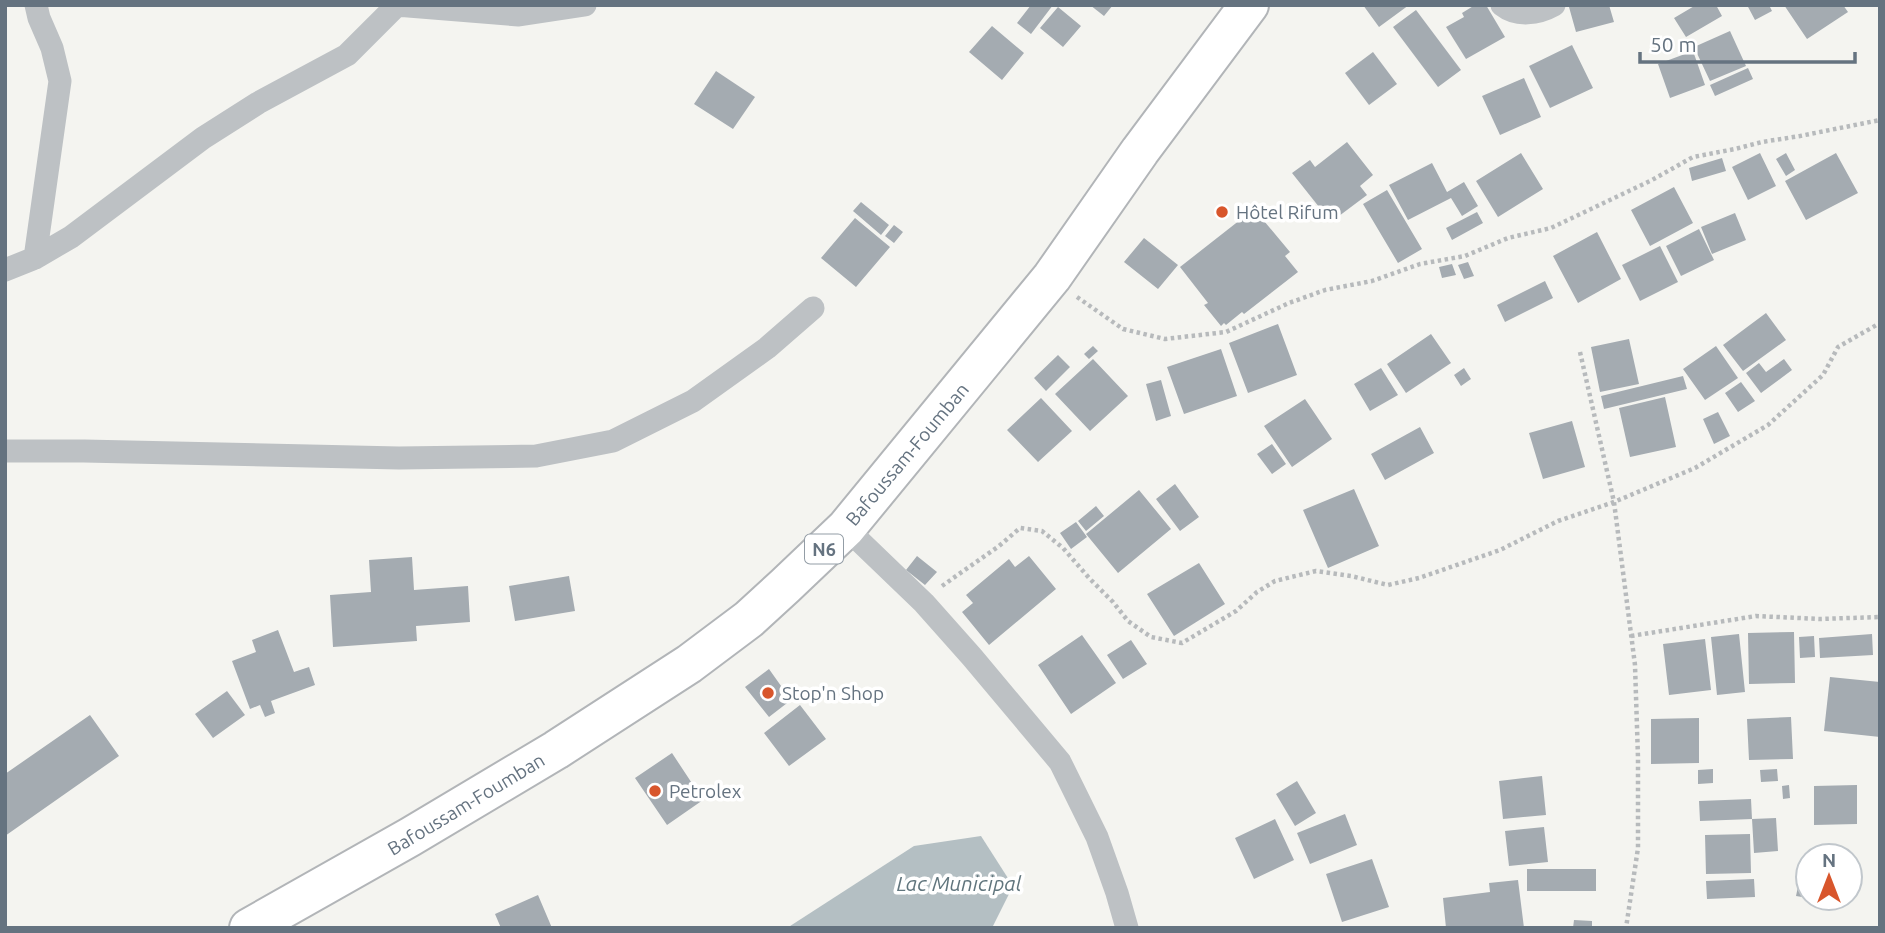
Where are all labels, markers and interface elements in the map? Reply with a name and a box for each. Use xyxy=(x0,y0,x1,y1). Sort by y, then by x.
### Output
scale bar xyxy=(1640,21,1855,65)
text: 50 m xyxy=(1650,32,1697,56)
place label: Hôtel Rifum xyxy=(1236,201,1339,223)
marker: Hôtel Rifum xyxy=(1214,204,1230,220)
street label: Bafoussam-Foumban xyxy=(841,378,973,530)
road number: N6 xyxy=(805,534,843,564)
place label: Stop'n Shop xyxy=(782,682,884,704)
marker: Stop'n Shop xyxy=(760,685,776,701)
street label: Bafoussam-Foumban xyxy=(384,748,548,860)
place label: Petrolex xyxy=(669,780,742,802)
marker: Petrolex xyxy=(647,783,663,799)
north arrow xyxy=(1794,842,1864,912)
text: N xyxy=(1822,849,1836,871)
water label: Lac Municipal xyxy=(896,871,1022,895)

